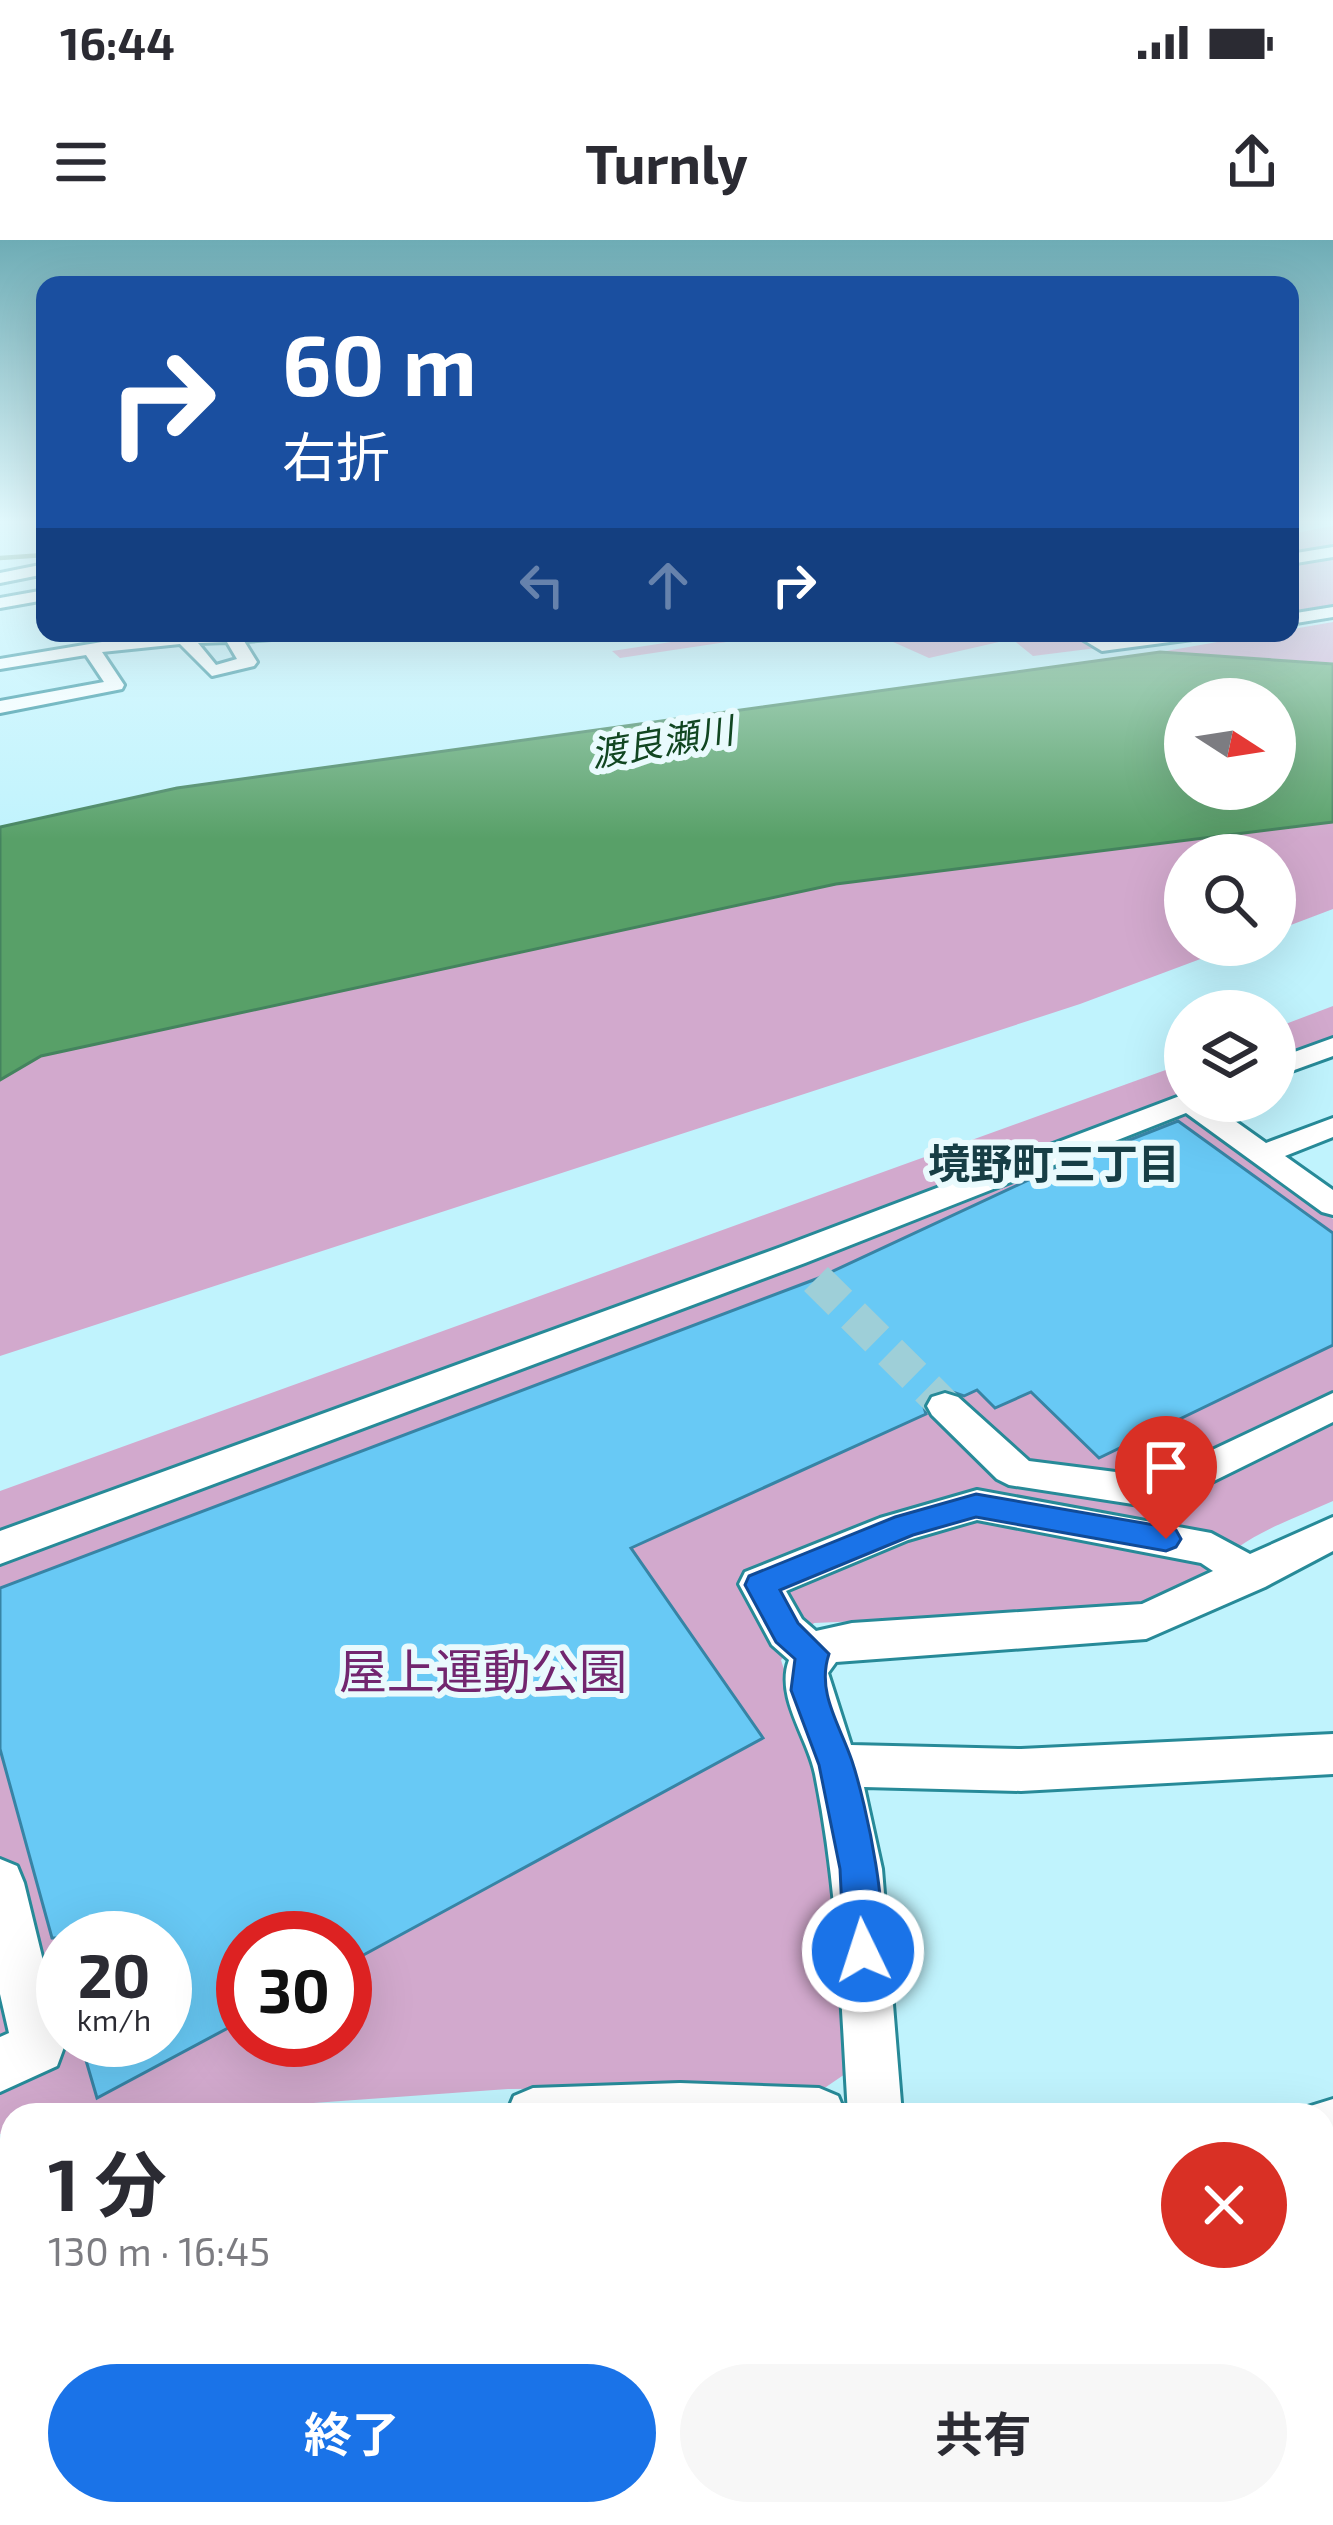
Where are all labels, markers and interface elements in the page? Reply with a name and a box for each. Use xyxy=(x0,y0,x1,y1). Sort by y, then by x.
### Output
text: 16:44 xyxy=(60,15,175,69)
icon: menu xyxy=(48,129,114,195)
icon: share xyxy=(1219,129,1285,195)
text: Turnly xyxy=(585,130,748,195)
text: 60 m xyxy=(282,312,477,413)
icon: right xyxy=(84,324,240,480)
text: 右折 xyxy=(282,423,390,488)
icon: left xyxy=(509,552,575,618)
icon: ahead xyxy=(635,552,701,618)
icon: right xyxy=(761,552,827,618)
north arrow xyxy=(1164,678,1296,810)
map controls xyxy=(1164,678,1296,1122)
water label: 渡良瀬川 xyxy=(587,706,740,774)
button: search xyxy=(1164,834,1296,966)
button: layers xyxy=(1164,990,1296,1122)
district label: 境野町三丁目 xyxy=(928,1137,1180,1187)
pin xyxy=(1115,1416,1217,1539)
icon: arrive xyxy=(1133,1434,1199,1500)
park label: 屋上運動公園 xyxy=(339,1641,627,1699)
position arrow xyxy=(800,1888,926,2014)
speed limit sign: 30 xyxy=(216,1911,372,2067)
text: 20 xyxy=(78,1938,150,2010)
text: km/h xyxy=(77,2001,151,2037)
text: 1 分 xyxy=(48,2139,167,2225)
button: close xyxy=(1161,2142,1287,2268)
text: 130 m · 16:45 xyxy=(48,2227,270,2274)
button: 終了 xyxy=(48,2364,656,2502)
button: 共有 xyxy=(680,2364,1287,2502)

